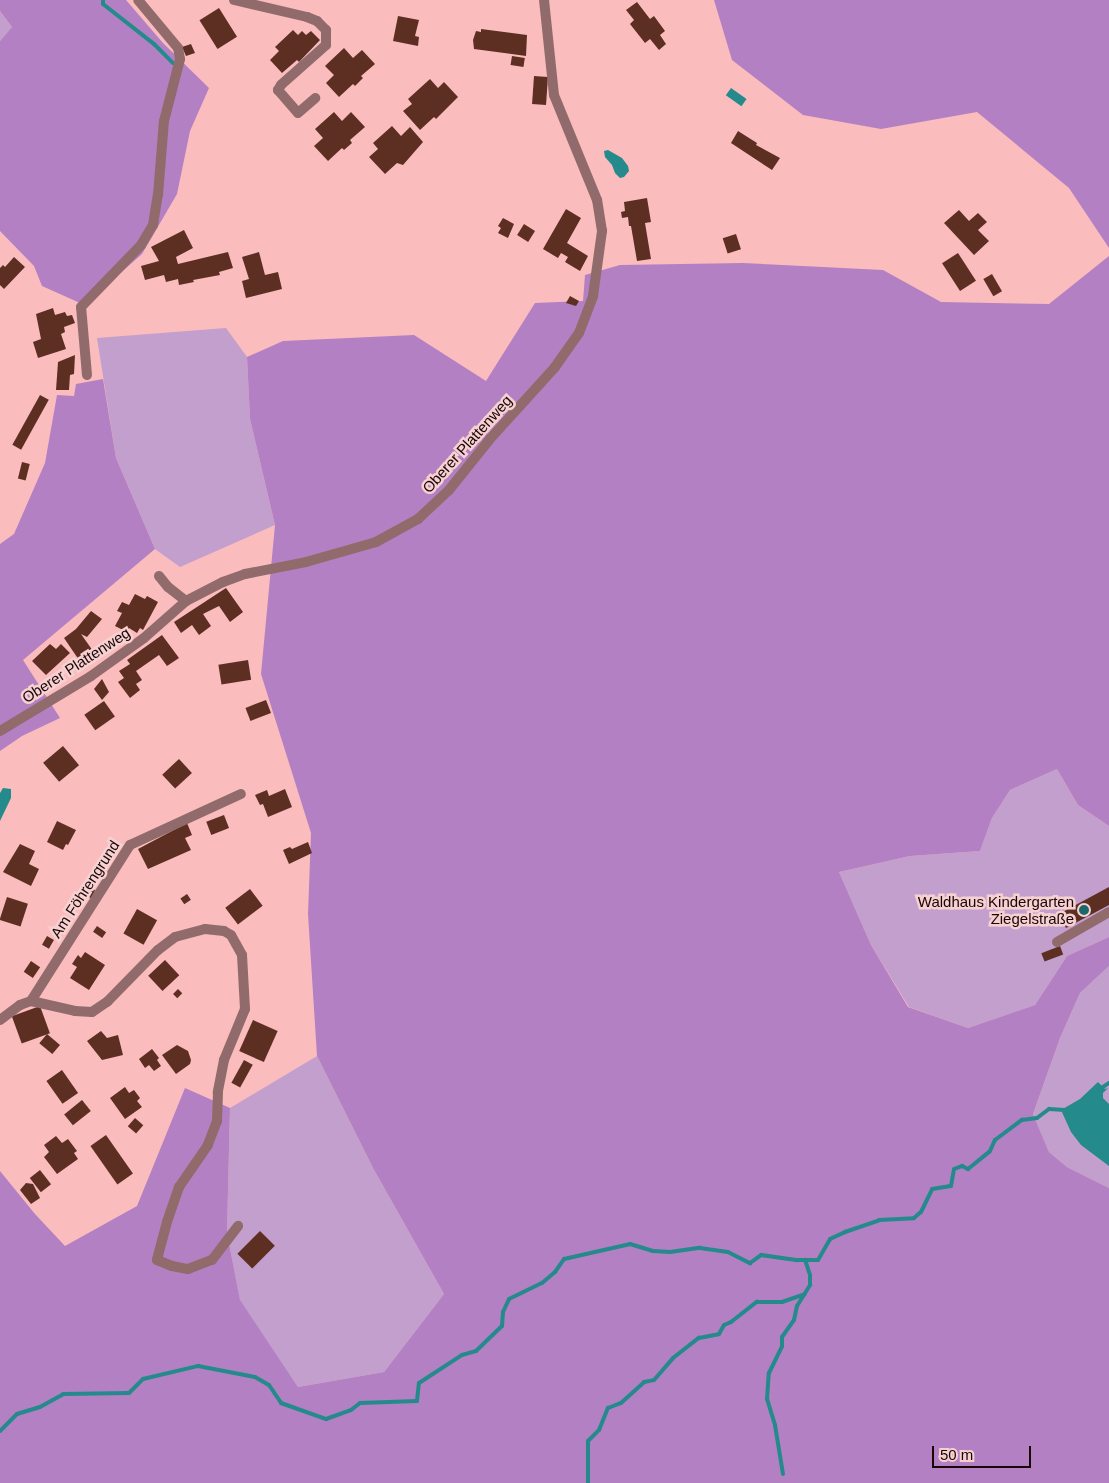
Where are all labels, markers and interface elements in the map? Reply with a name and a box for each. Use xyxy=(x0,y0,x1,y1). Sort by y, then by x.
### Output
street label: Oberer Plattenweg xyxy=(418,392,516,496)
street label: Oberer Plattenweg xyxy=(19,623,133,707)
street label: Am Föhrengrund xyxy=(47,837,123,941)
place label: Waldhaus Kindergarten Ziegelstraße xyxy=(918,892,1074,927)
marker: Waldhaus Kindergarten Ziegelstraße xyxy=(1078,904,1090,916)
scale bar xyxy=(934,1436,1033,1468)
text: 50 m xyxy=(940,1446,973,1463)

